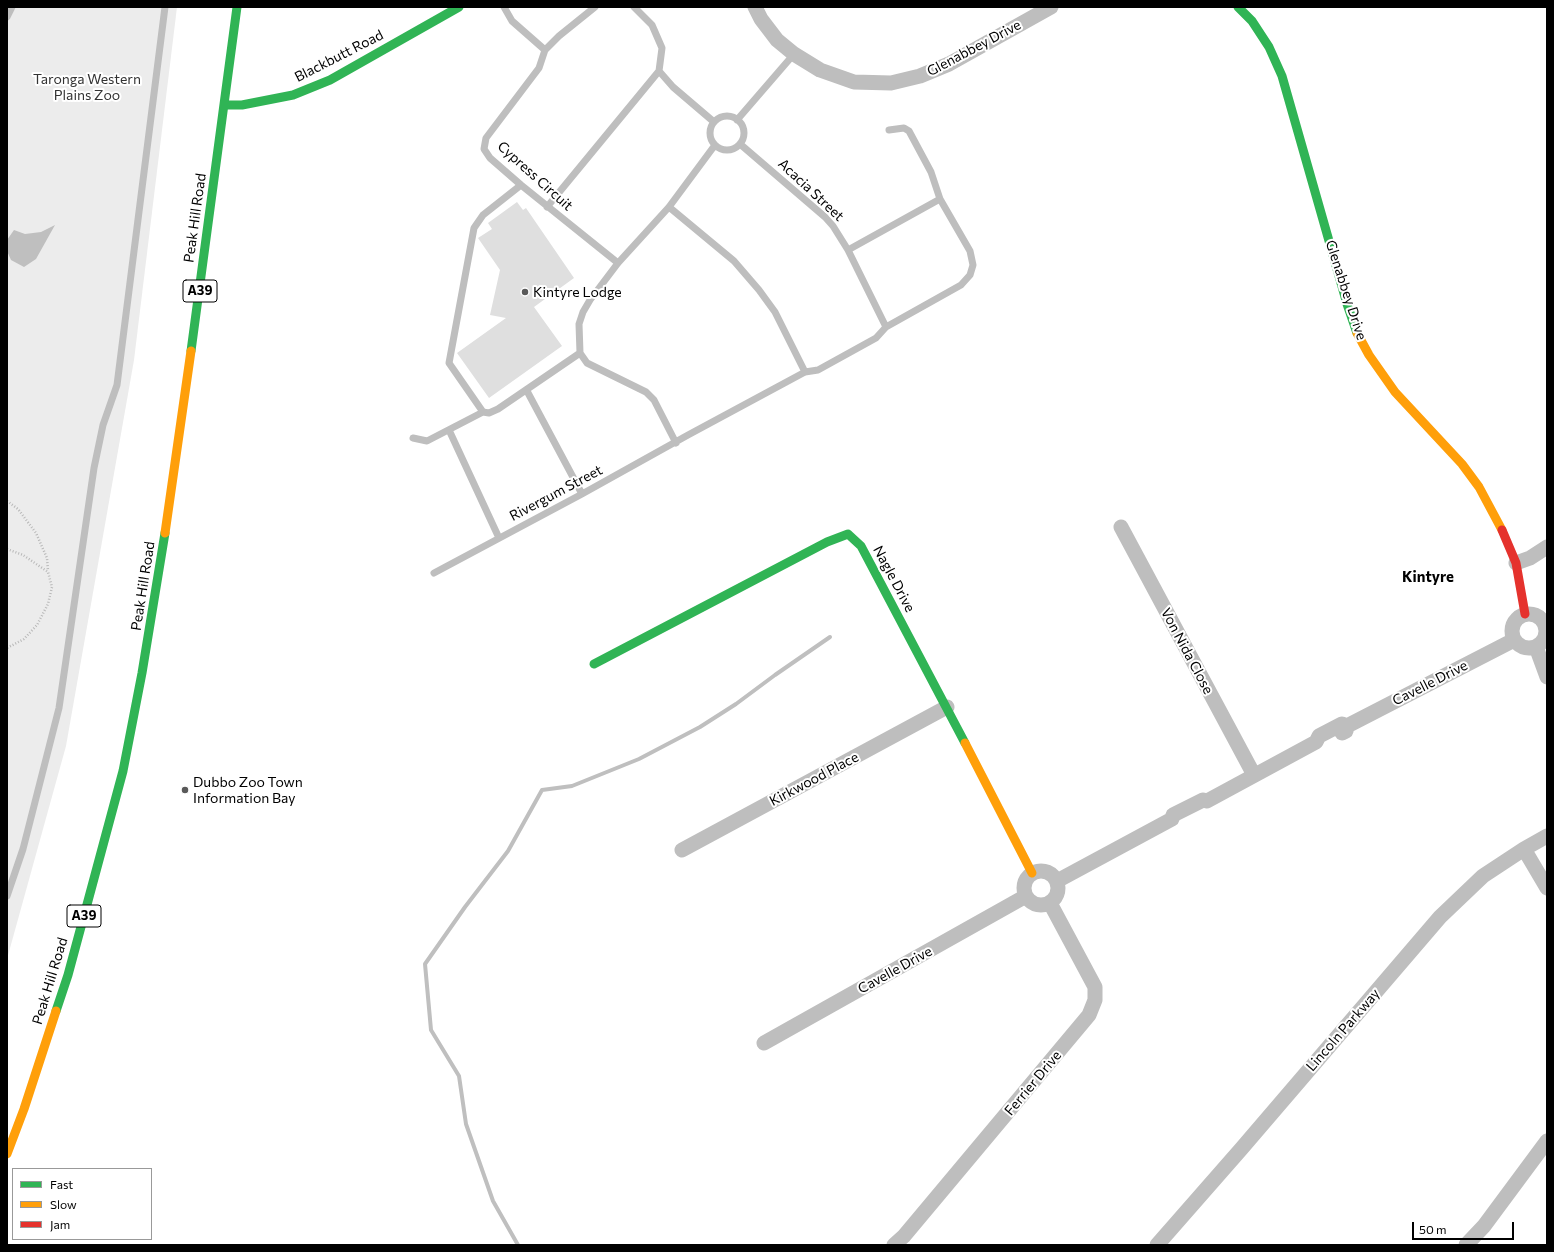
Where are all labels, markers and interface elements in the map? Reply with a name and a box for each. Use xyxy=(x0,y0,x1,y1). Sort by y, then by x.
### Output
street label: Glenabbey Drive xyxy=(924,16,1024,80)
street label: Blackbutt Road xyxy=(292,26,386,86)
park label: Taronga Western Plains Zoo xyxy=(33,71,141,104)
street label: Cypress Circuit xyxy=(494,138,576,214)
street label: Acacia Street xyxy=(775,155,847,225)
street label: Peak Hill Road xyxy=(180,172,210,264)
street label: Glenabbey Drive xyxy=(1322,238,1370,342)
road number: A39 xyxy=(183,280,217,302)
place label: Kintyre Lodge xyxy=(533,284,622,300)
marker: Kintyre Lodge xyxy=(520,287,530,297)
street label: Rivergum Street xyxy=(507,461,605,525)
street label: Peak Hill Road xyxy=(128,540,158,632)
street label: Nagle Drive xyxy=(869,543,919,615)
district label: Kintyre xyxy=(1402,568,1454,586)
street label: Von Nida Close xyxy=(1157,605,1217,697)
street label: Cavelle Drive xyxy=(1390,657,1470,709)
street label: Kirkwood Place xyxy=(767,748,861,810)
place label: Dubbo Zoo Town Information Bay xyxy=(193,774,303,806)
marker: Dubbo Zoo Town Information Bay xyxy=(180,785,190,795)
road number: A39 xyxy=(67,905,101,927)
street label: Peak Hill Road xyxy=(29,935,71,1027)
street label: Cavelle Drive xyxy=(855,943,935,997)
street label: Lincoln Parkway xyxy=(1303,985,1383,1075)
street label: Ferrier Drive xyxy=(1001,1047,1065,1119)
legend xyxy=(12,1168,152,1240)
text: Fast xyxy=(50,1177,73,1191)
text: Slow xyxy=(50,1197,77,1211)
scale bar xyxy=(1414,1214,1516,1240)
text: Jam xyxy=(50,1217,70,1231)
text: 50 m xyxy=(1419,1222,1447,1236)

